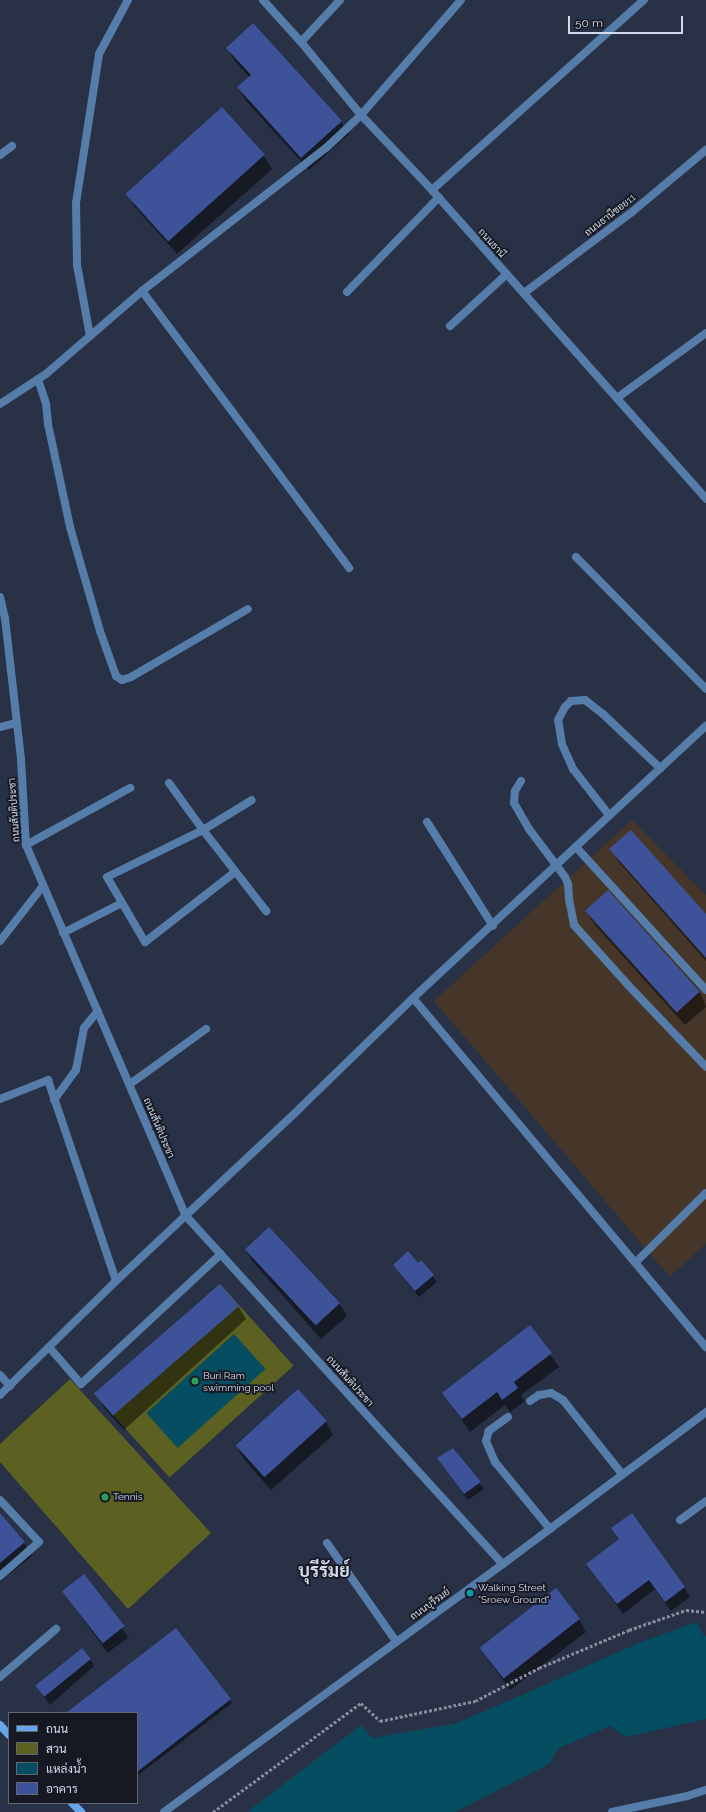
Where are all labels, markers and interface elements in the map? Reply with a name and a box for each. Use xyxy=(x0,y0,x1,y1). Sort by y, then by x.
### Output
scale bar xyxy=(570,8,685,34)
text: 50 m xyxy=(575,16,603,30)
street label: ถนนธานีซอย11 xyxy=(582,191,638,239)
street label: ถนนธานี xyxy=(476,226,508,260)
street label: ถนนสันติประชา xyxy=(6,777,22,843)
street label: ถนนสันติประชา xyxy=(141,1096,177,1160)
street label: ถนนสันติประชา xyxy=(324,1353,376,1409)
place label: Buri Ram swimming pool xyxy=(203,1369,274,1392)
marker: Buri Ram swimming pool xyxy=(190,1376,200,1386)
place label: Tennis xyxy=(113,1491,143,1503)
marker: Tennis xyxy=(100,1492,110,1502)
district label: บุรีรัมย์ xyxy=(298,1560,350,1582)
place label: Walking Street "Sroew Ground" xyxy=(478,1581,550,1604)
street label: ถนนบุรีรมย์ xyxy=(408,1585,452,1623)
marker: Walking Street "Sroew Ground" xyxy=(465,1588,475,1598)
legend xyxy=(8,1712,138,1804)
text: ถนน xyxy=(46,1722,68,1736)
text: สวน xyxy=(46,1742,67,1756)
text: แหล่งน้ำ xyxy=(46,1762,86,1776)
text: อาคาร xyxy=(46,1782,78,1796)

